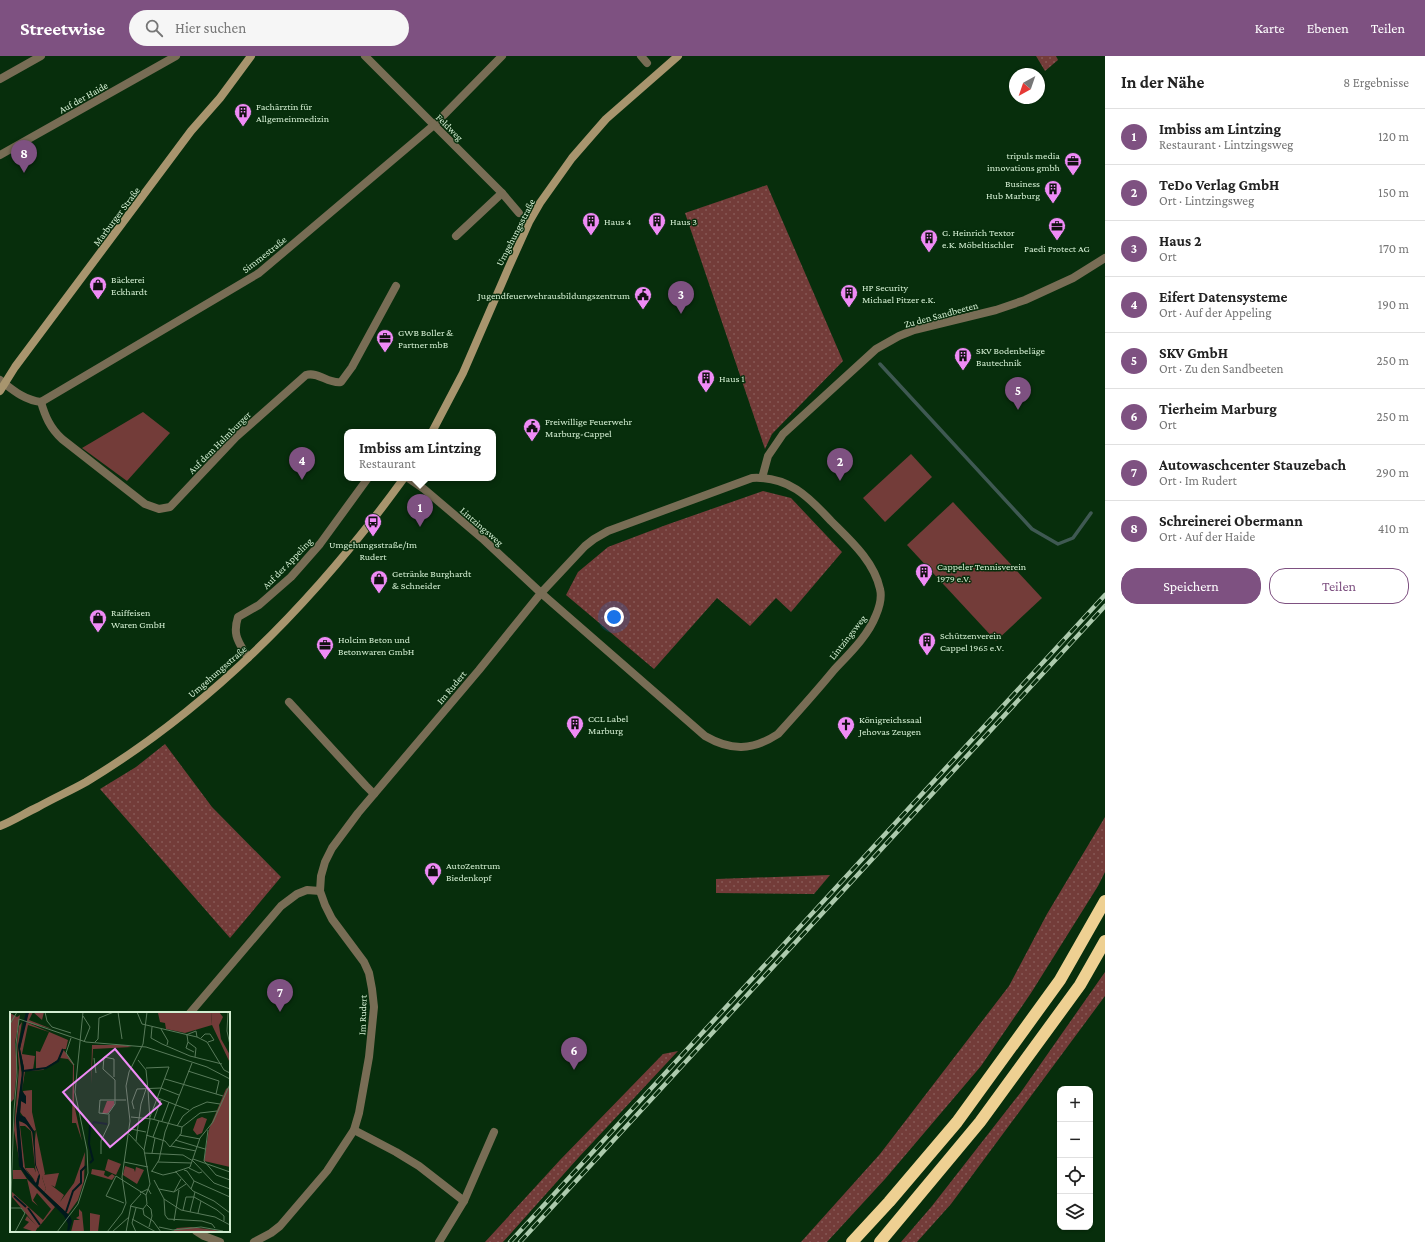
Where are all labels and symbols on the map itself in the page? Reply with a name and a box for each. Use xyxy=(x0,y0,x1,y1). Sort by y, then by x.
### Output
north arrow xyxy=(1009,68,1045,104)
street label: Auf der Haide xyxy=(57,79,110,115)
place label: Fachärztin für Allgemeinmedizin xyxy=(256,101,330,124)
building icon: Fachärztin für Allgemeinmedizin xyxy=(233,102,253,127)
street label: Feldweg xyxy=(434,112,465,143)
pin: 8 xyxy=(11,140,37,173)
place label: tripuls media innovations gmbh xyxy=(987,150,1061,173)
office icon: tripuls media innovations gmbh xyxy=(1063,151,1083,176)
place label: Business Hub Marburg xyxy=(986,178,1040,201)
building icon: Business Hub Marburg xyxy=(1043,179,1063,204)
street label: Marburger Straße xyxy=(91,184,142,248)
street label: Umgehungsstraße xyxy=(494,196,537,268)
building icon: Haus 4 xyxy=(581,211,601,236)
building icon: Haus 3 xyxy=(647,211,667,236)
place label: Haus 4 xyxy=(604,216,631,227)
place label: Haus 3 xyxy=(670,216,697,227)
office icon: Paedi Protect AG xyxy=(1047,216,1067,241)
place label: G. Heinrich Textor e.K. Möbeltischler xyxy=(942,227,1015,250)
building icon: G. Heinrich Textor e.K. Möbeltischler xyxy=(919,228,939,253)
street label: Simmestraße xyxy=(240,233,289,275)
place label: Paedi Protect AG xyxy=(1024,243,1090,254)
place label: Bäckerei Eckhardt xyxy=(111,274,148,297)
shop icon: Bäckerei Eckhardt xyxy=(88,275,108,300)
pin: 3 xyxy=(668,281,694,314)
place label: HP Security Michael Pitzer e.K. xyxy=(862,282,936,305)
building icon: HP Security Michael Pitzer e.K. xyxy=(839,283,859,308)
public building icon: Jugendfeuerwehrausbildungszentrum xyxy=(633,285,653,310)
place label: Jugendfeuerwehrausbildungszentrum xyxy=(477,290,630,301)
street label: Zu den Sandbeeten xyxy=(903,299,980,330)
place label: GWB Boller & Partner mbB xyxy=(398,327,454,350)
office icon: GWB Boller & Partner mbB xyxy=(375,328,395,353)
place label: SKV Bodenbeläge Bautechnik xyxy=(976,345,1046,368)
building icon: SKV Bodenbeläge Bautechnik xyxy=(953,346,973,371)
building icon: Haus 1 xyxy=(696,368,716,393)
place label: Haus 1 xyxy=(719,373,745,384)
pin: 5 xyxy=(1005,377,1031,410)
street label: Auf dem Halmburger xyxy=(186,409,253,476)
place label: Freiwillige Feuerwehr Marburg-Cappel xyxy=(545,416,633,439)
public building icon: Freiwillige Feuerwehr Marburg-Cappel xyxy=(522,417,542,442)
pin: 4 xyxy=(289,447,315,480)
pin: 2 xyxy=(827,448,853,481)
pin: 1 xyxy=(407,494,433,527)
street label: Lintzingsweg xyxy=(458,505,506,548)
bus stop icon: Umgehungsstraße/Im Rudert xyxy=(363,512,383,537)
street label: Auf der Appeling xyxy=(260,535,315,591)
place label: Umgehungsstraße/Im Rudert xyxy=(329,539,417,562)
place label: Cappeler Tennisverein 1979 e.V. xyxy=(937,561,1027,584)
building icon: Cappeler Tennisverein 1979 e.V. xyxy=(914,562,934,587)
place label: Getränke Burghardt & Schneider xyxy=(392,568,472,591)
shop icon: Getränke Burghardt & Schneider xyxy=(369,569,389,594)
place label: Raiffeisen Waren GmbH xyxy=(111,607,166,630)
your location xyxy=(604,607,624,627)
shop icon: Raiffeisen Waren GmbH xyxy=(88,608,108,633)
street label: Lintzingsweg xyxy=(827,613,868,662)
place label: Schützenverein Cappel 1965 e.V. xyxy=(940,630,1004,653)
building icon: Schützenverein Cappel 1965 e.V. xyxy=(917,631,937,656)
place label: Holcim Beton und Betonwaren GmbH xyxy=(338,634,415,657)
office icon: Holcim Beton und Betonwaren GmbH xyxy=(315,635,335,660)
street label: Umgehungsstraße xyxy=(186,643,249,700)
street label: Im Rudert xyxy=(434,668,469,706)
place label: CCL Label Marburg xyxy=(588,713,629,736)
building icon: CCL Label Marburg xyxy=(565,714,585,739)
place label: Königreichssaal Jehovas Zeugen xyxy=(858,714,922,737)
church icon: Königreichssaal Jehovas Zeugen xyxy=(836,715,856,740)
place label: AutoZentrum Biedenkopf xyxy=(446,860,500,883)
shop icon: AutoZentrum Biedenkopf xyxy=(423,861,443,886)
pin: 7 xyxy=(267,979,293,1012)
street label: Im Rudert xyxy=(356,994,369,1035)
inset map xyxy=(10,1012,230,1232)
pin: 6 xyxy=(561,1037,587,1070)

